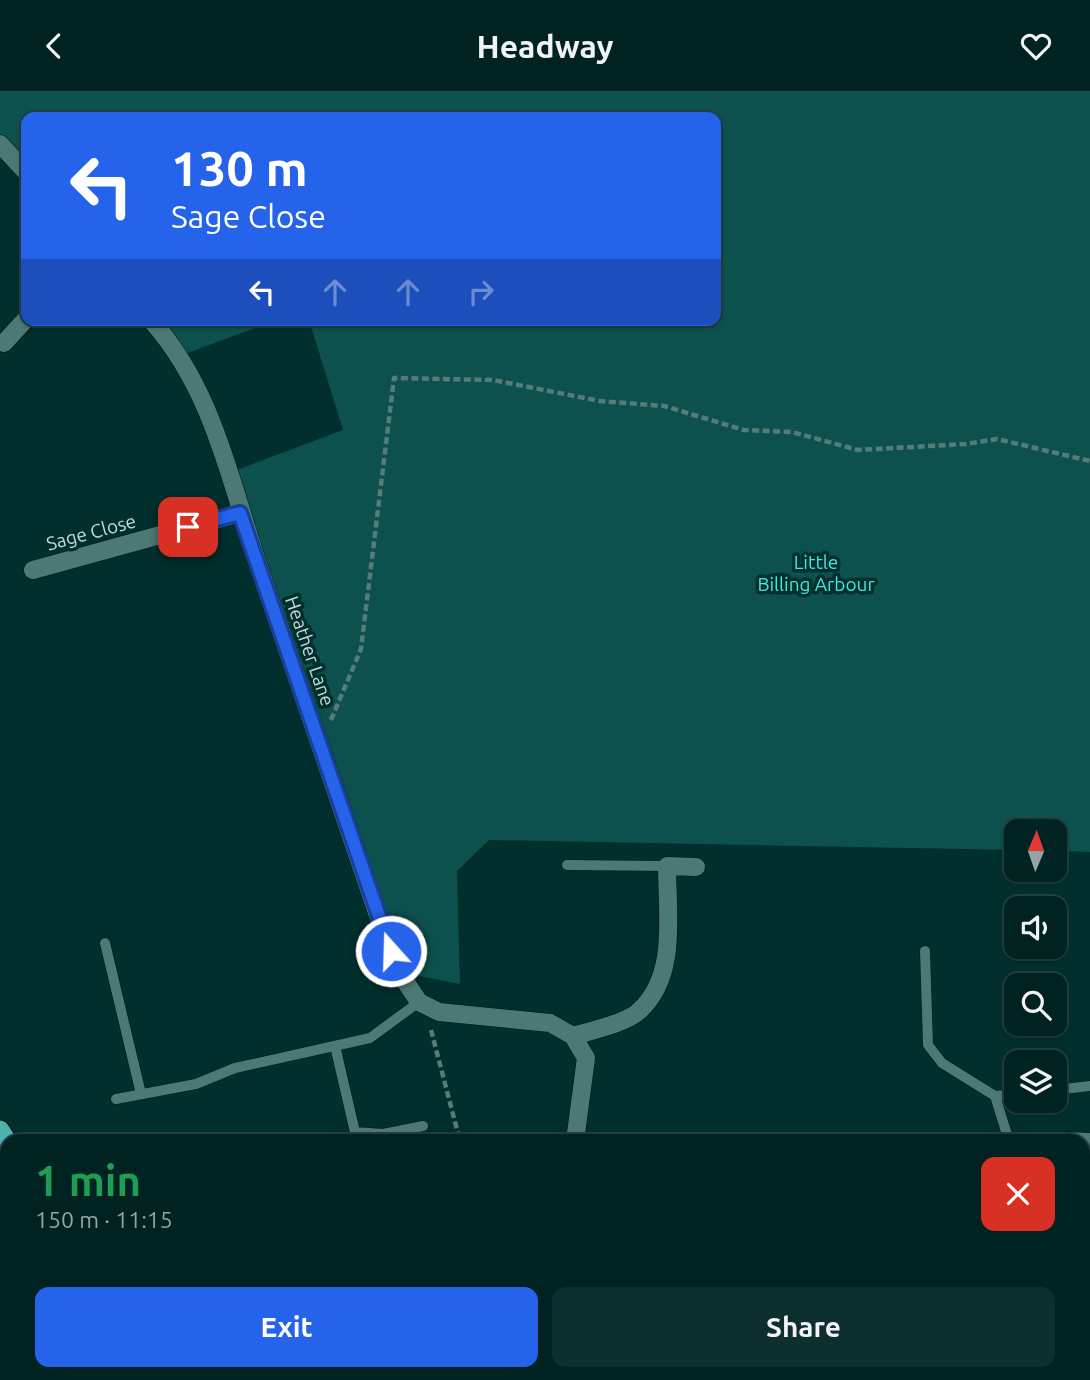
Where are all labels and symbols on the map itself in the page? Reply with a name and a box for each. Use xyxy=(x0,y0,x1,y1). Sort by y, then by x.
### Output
pin xyxy=(158,497,218,557)
street label: Sage Close xyxy=(44,509,138,555)
park label: Little Billing Arbour xyxy=(757,551,875,595)
street label: Heather Lane xyxy=(281,593,339,709)
north arrow xyxy=(1004,819,1068,882)
position arrow xyxy=(354,914,428,988)

